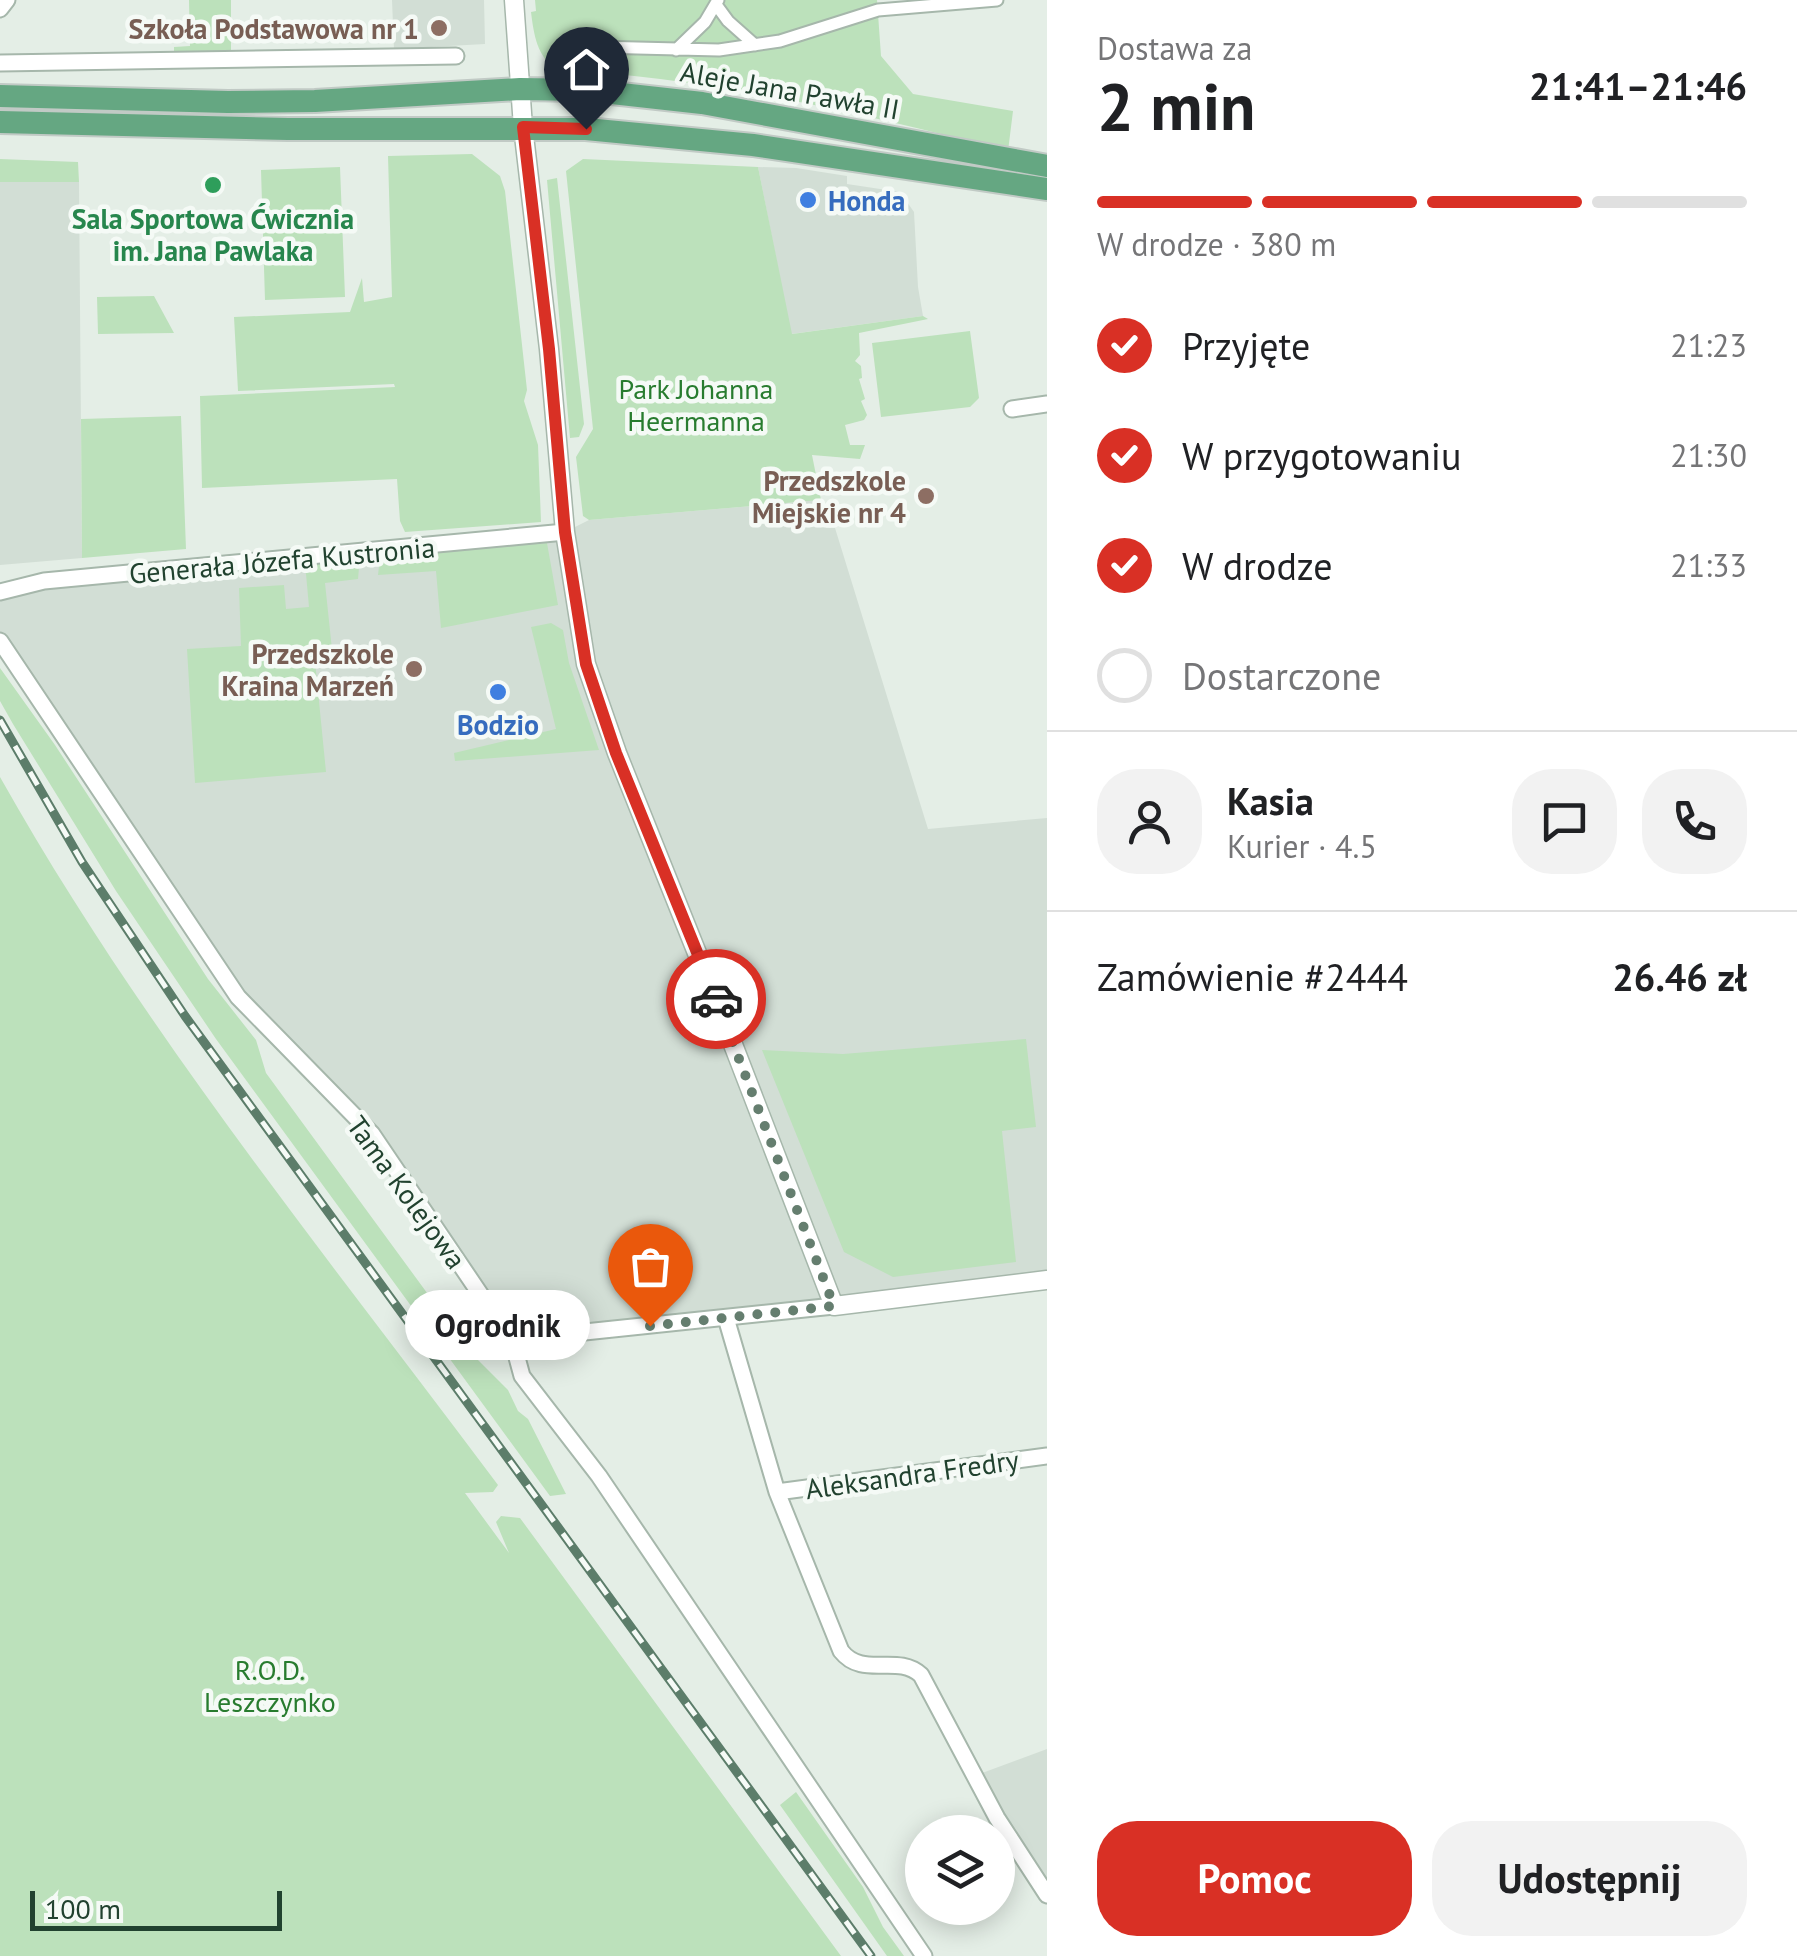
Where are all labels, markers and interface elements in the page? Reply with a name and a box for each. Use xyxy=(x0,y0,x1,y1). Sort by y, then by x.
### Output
place label: Szkoła Podstawowa nr 1 xyxy=(128,10,419,47)
marker: Szkoła Podstawowa nr 1 xyxy=(428,17,450,39)
pin xyxy=(544,27,629,130)
text: Dostawa za xyxy=(1097,27,1252,69)
icon: home xyxy=(559,42,614,97)
street label: Aleje Jana Pawła II xyxy=(678,53,902,127)
text: 21:41–21:46 xyxy=(1529,61,1747,110)
text: 2 min xyxy=(1097,64,1256,148)
marker: Sala Sportowa Ćwicznia im. Jana Pawlaka xyxy=(202,174,224,196)
place label: Honda xyxy=(828,182,906,219)
marker: Honda xyxy=(797,189,819,211)
place label: Sala Sportowa Ćwicznia im. Jana Pawlaka xyxy=(72,200,354,269)
text: W drodze · 380 m xyxy=(1097,223,1336,265)
icon: check xyxy=(1097,318,1152,373)
text: Przyjęte xyxy=(1182,321,1310,370)
text: 21:23 xyxy=(1670,324,1747,366)
park label: Park Johanna Heermanna xyxy=(618,370,774,439)
icon: check xyxy=(1097,428,1152,483)
text: W przygotowaniu xyxy=(1182,431,1461,480)
text: 21:30 xyxy=(1670,434,1747,476)
place label: Przedszkole Miejskie nr 4 xyxy=(752,462,906,531)
marker: Przedszkole Miejskie nr 4 xyxy=(915,485,937,507)
street label: Generała Józefa Kustronia xyxy=(127,528,437,592)
icon: check xyxy=(1097,538,1152,593)
text: W drodze xyxy=(1182,541,1333,590)
text: 21:33 xyxy=(1670,544,1747,586)
place label: Przedszkole Kraina Marzeń xyxy=(222,635,394,704)
text: Dostarczone xyxy=(1182,651,1381,700)
marker: Przedszkole Kraina Marzeń xyxy=(403,658,425,680)
marker: Bodzio xyxy=(487,681,509,703)
place label: Bodzio xyxy=(457,706,539,743)
button: person xyxy=(1097,769,1202,874)
button: chat xyxy=(1512,769,1617,874)
button: phone xyxy=(1642,769,1747,874)
text: Kasia xyxy=(1227,776,1314,825)
text: Kurier · 4.5 xyxy=(1227,825,1377,867)
courier xyxy=(666,949,766,1049)
text: Zamówienie #2444 xyxy=(1097,952,1408,1001)
text: 26.46 zł xyxy=(1612,952,1747,1001)
icon: car xyxy=(689,972,744,1027)
street label: Tama Kolejowa xyxy=(339,1108,475,1276)
pin xyxy=(608,1224,693,1327)
icon: bag xyxy=(623,1239,678,1294)
callout: Ogrodnik xyxy=(405,1291,590,1361)
text: Ogrodnik xyxy=(434,1304,561,1346)
street label: Aleksandra Fredry xyxy=(803,1441,1021,1507)
park label: R.O.D. Leszczynko xyxy=(204,1651,336,1720)
map controls xyxy=(905,1815,1015,1925)
button: layers xyxy=(905,1815,1015,1925)
button: Pomoc xyxy=(1097,1821,1412,1936)
button: Udostępnij xyxy=(1432,1821,1747,1936)
scale bar xyxy=(30,1886,282,1930)
text: 100 m xyxy=(45,1890,121,1927)

